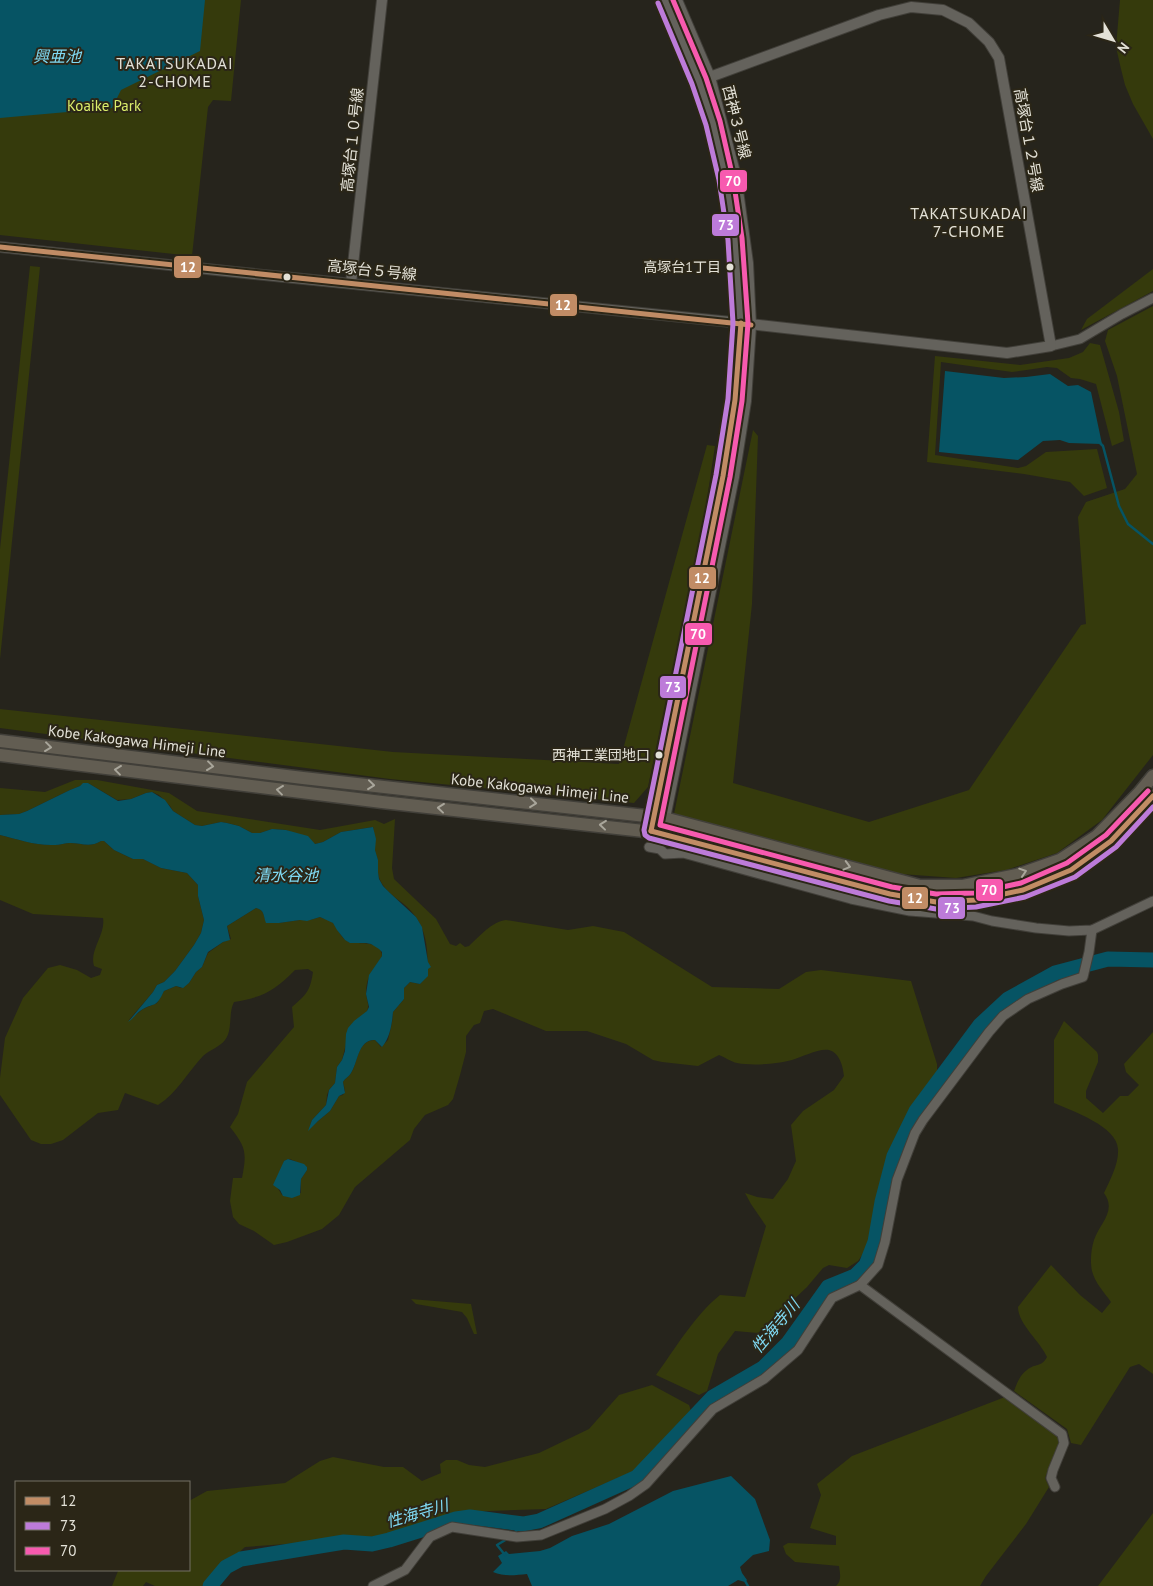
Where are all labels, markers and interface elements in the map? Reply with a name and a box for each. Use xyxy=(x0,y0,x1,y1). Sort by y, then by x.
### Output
north arrow xyxy=(1088,15,1138,65)
text: N xyxy=(1113,39,1133,57)
water label: 興亜池 xyxy=(33,46,83,66)
district label: TAKATSUKADAI 2-CHOME xyxy=(116,53,234,91)
street label: 西神３号線 xyxy=(719,83,755,161)
street label: 高塚台１０号線 xyxy=(337,87,367,193)
street label: 高塚台１２号線 xyxy=(1011,87,1047,193)
park label: Koaike Park xyxy=(67,96,142,115)
line badge: 70 xyxy=(719,169,748,193)
text: 70 xyxy=(725,172,741,190)
district label: TAKATSUKADAI 7-CHOME xyxy=(910,203,1028,241)
line badge: 73 xyxy=(711,213,740,237)
text: 73 xyxy=(718,216,734,234)
line badge: 12 xyxy=(173,255,202,279)
street label: 高塚台５号線 xyxy=(326,256,418,284)
text: 12 xyxy=(180,258,196,276)
place label: 高塚台1丁目 xyxy=(643,258,721,276)
marker: 高塚台1丁目 xyxy=(725,262,735,272)
unlabelled marker xyxy=(282,272,292,282)
line badge: 12 xyxy=(549,293,578,317)
text: 12 xyxy=(555,296,571,314)
line badge: 12 xyxy=(688,566,717,590)
text: 12 xyxy=(694,569,710,587)
line badge: 70 xyxy=(684,622,713,646)
text: 70 xyxy=(690,625,706,643)
line badge: 73 xyxy=(659,675,687,699)
text: 73 xyxy=(665,678,681,696)
street label: Kobe Kakogawa Himeji Line xyxy=(47,721,227,761)
one-way arrow xyxy=(45,741,53,752)
place label: 西神工業団地口 xyxy=(552,746,650,764)
marker: 西神工業団地口 xyxy=(654,750,664,760)
one-way arrow xyxy=(205,761,214,771)
one-way arrow xyxy=(114,765,122,776)
street label: Kobe Kakogawa Himeji Line xyxy=(450,769,630,807)
one-way arrow xyxy=(367,779,375,790)
one-way arrow xyxy=(275,785,283,796)
one-way arrow xyxy=(529,797,537,808)
one-way arrow xyxy=(437,803,445,814)
one-way arrow xyxy=(598,820,606,831)
one-way arrow xyxy=(842,861,850,871)
water label: 清水谷池 xyxy=(254,865,320,885)
one-way arrow xyxy=(1018,868,1026,878)
line badge: 70 xyxy=(975,878,1004,902)
text: 70 xyxy=(981,881,997,899)
line badge: 12 xyxy=(901,886,929,910)
text: 12 xyxy=(907,889,923,907)
line badge: 73 xyxy=(937,896,966,920)
text: 73 xyxy=(944,899,960,917)
water label: 性海寺川 xyxy=(747,1294,805,1357)
legend xyxy=(15,1481,190,1571)
text: 12 xyxy=(60,1491,76,1510)
water label: 性海寺川 xyxy=(383,1494,452,1531)
text: 73 xyxy=(60,1516,76,1535)
text: 70 xyxy=(60,1541,76,1560)

